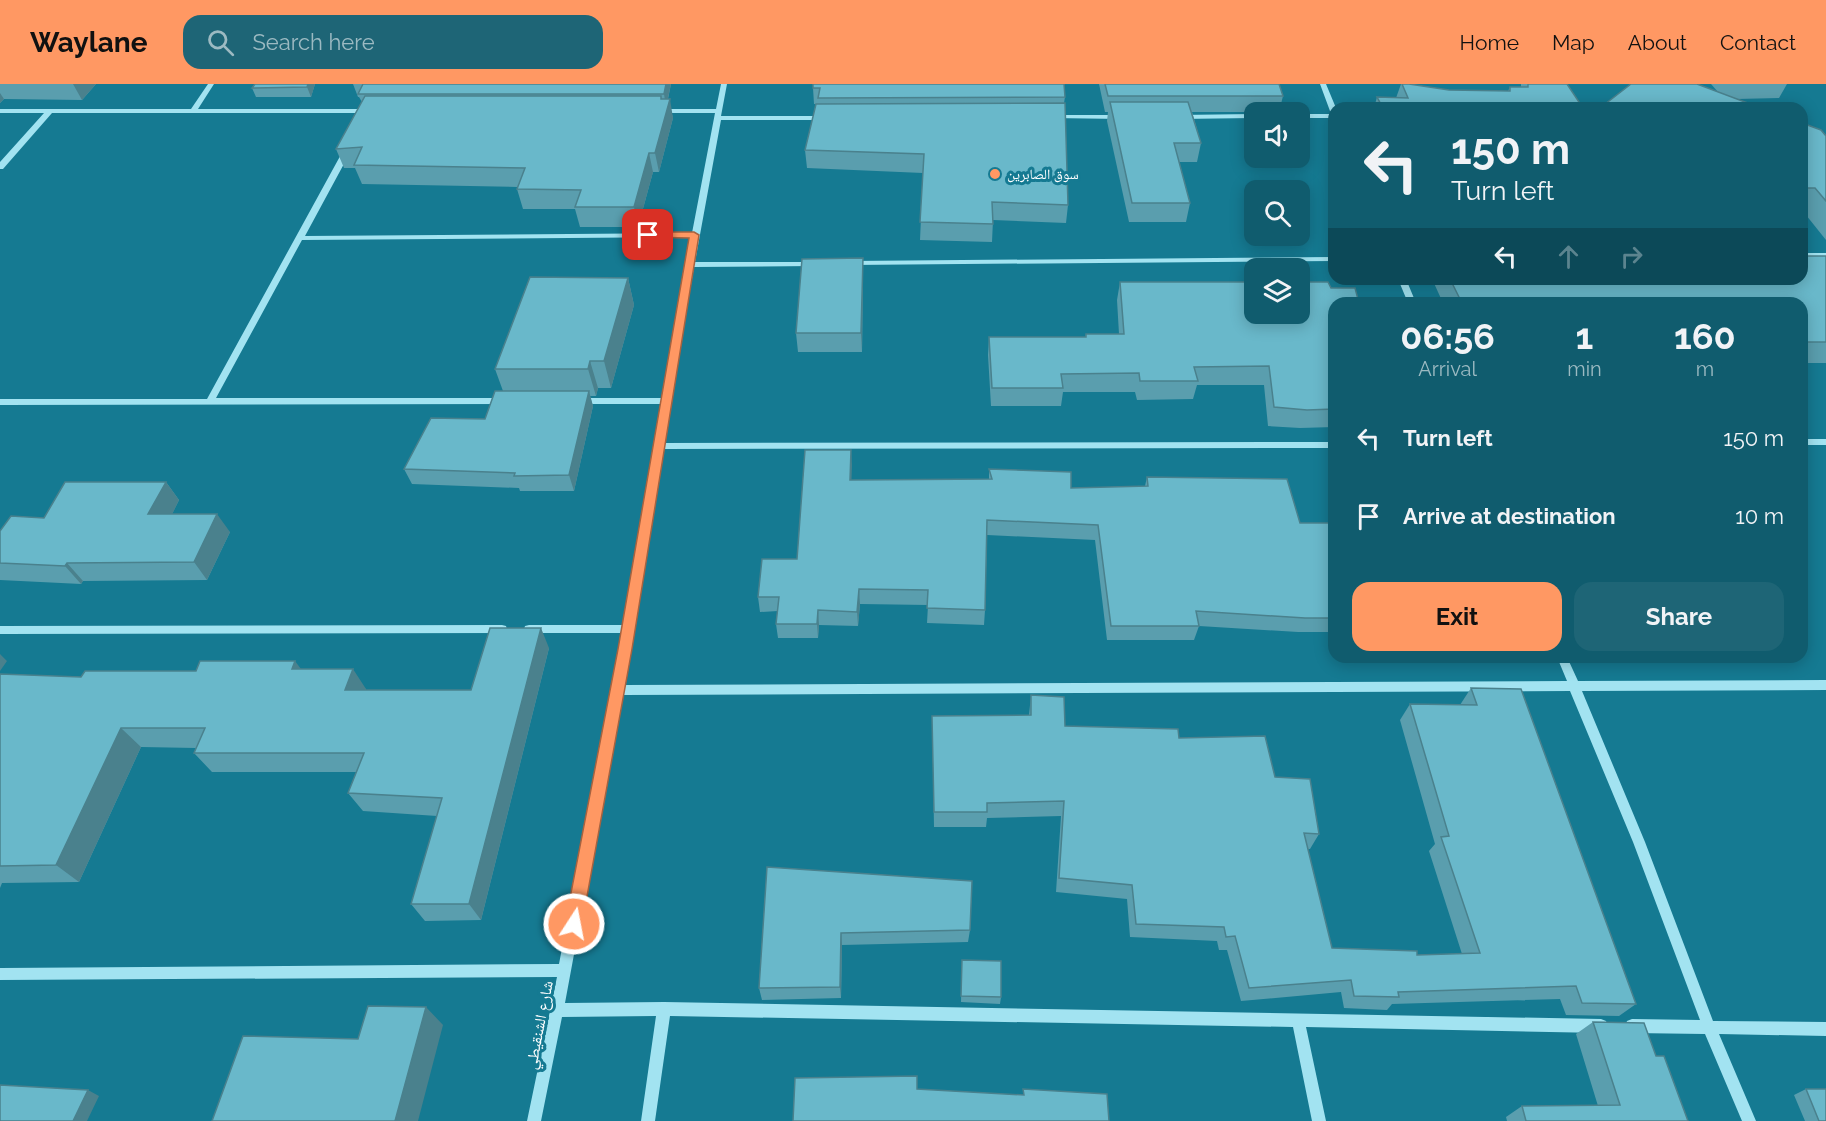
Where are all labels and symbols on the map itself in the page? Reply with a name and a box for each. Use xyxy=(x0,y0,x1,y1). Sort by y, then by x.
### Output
place label: سوق الصابرين xyxy=(1007,166,1079,183)
marker: سوق الصابرين xyxy=(988,167,1002,181)
pin xyxy=(622,209,673,260)
position arrow xyxy=(542,892,606,956)
street label: شارع الشنقيطي xyxy=(521,979,560,1072)

